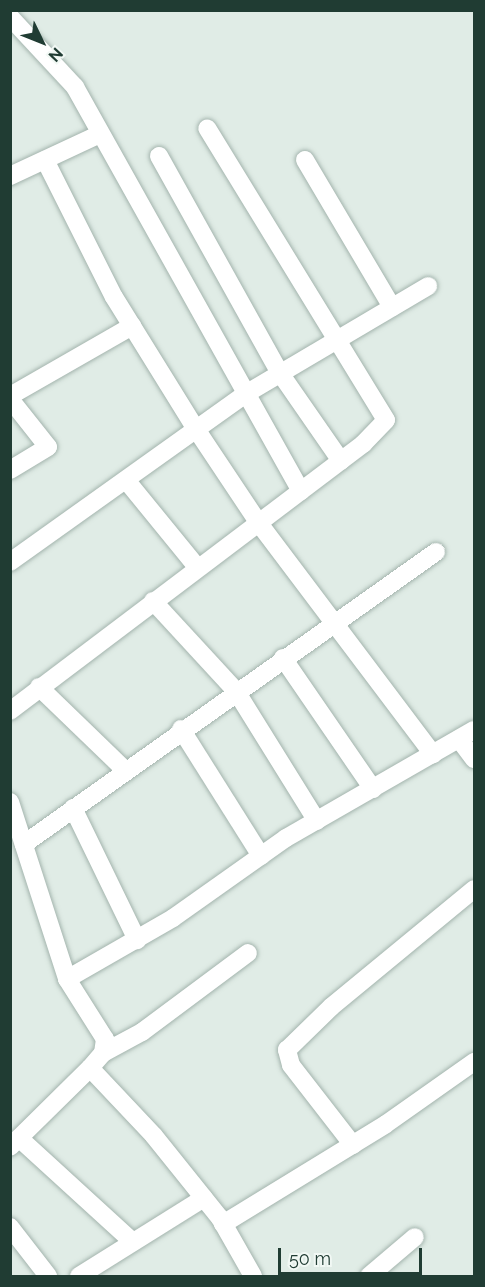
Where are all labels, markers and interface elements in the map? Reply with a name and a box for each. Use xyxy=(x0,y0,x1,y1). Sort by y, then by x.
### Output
north arrow xyxy=(12,12,72,72)
text: N xyxy=(44,44,67,66)
scale bar xyxy=(281,1236,425,1274)
text: 50 m xyxy=(289,1248,331,1269)

